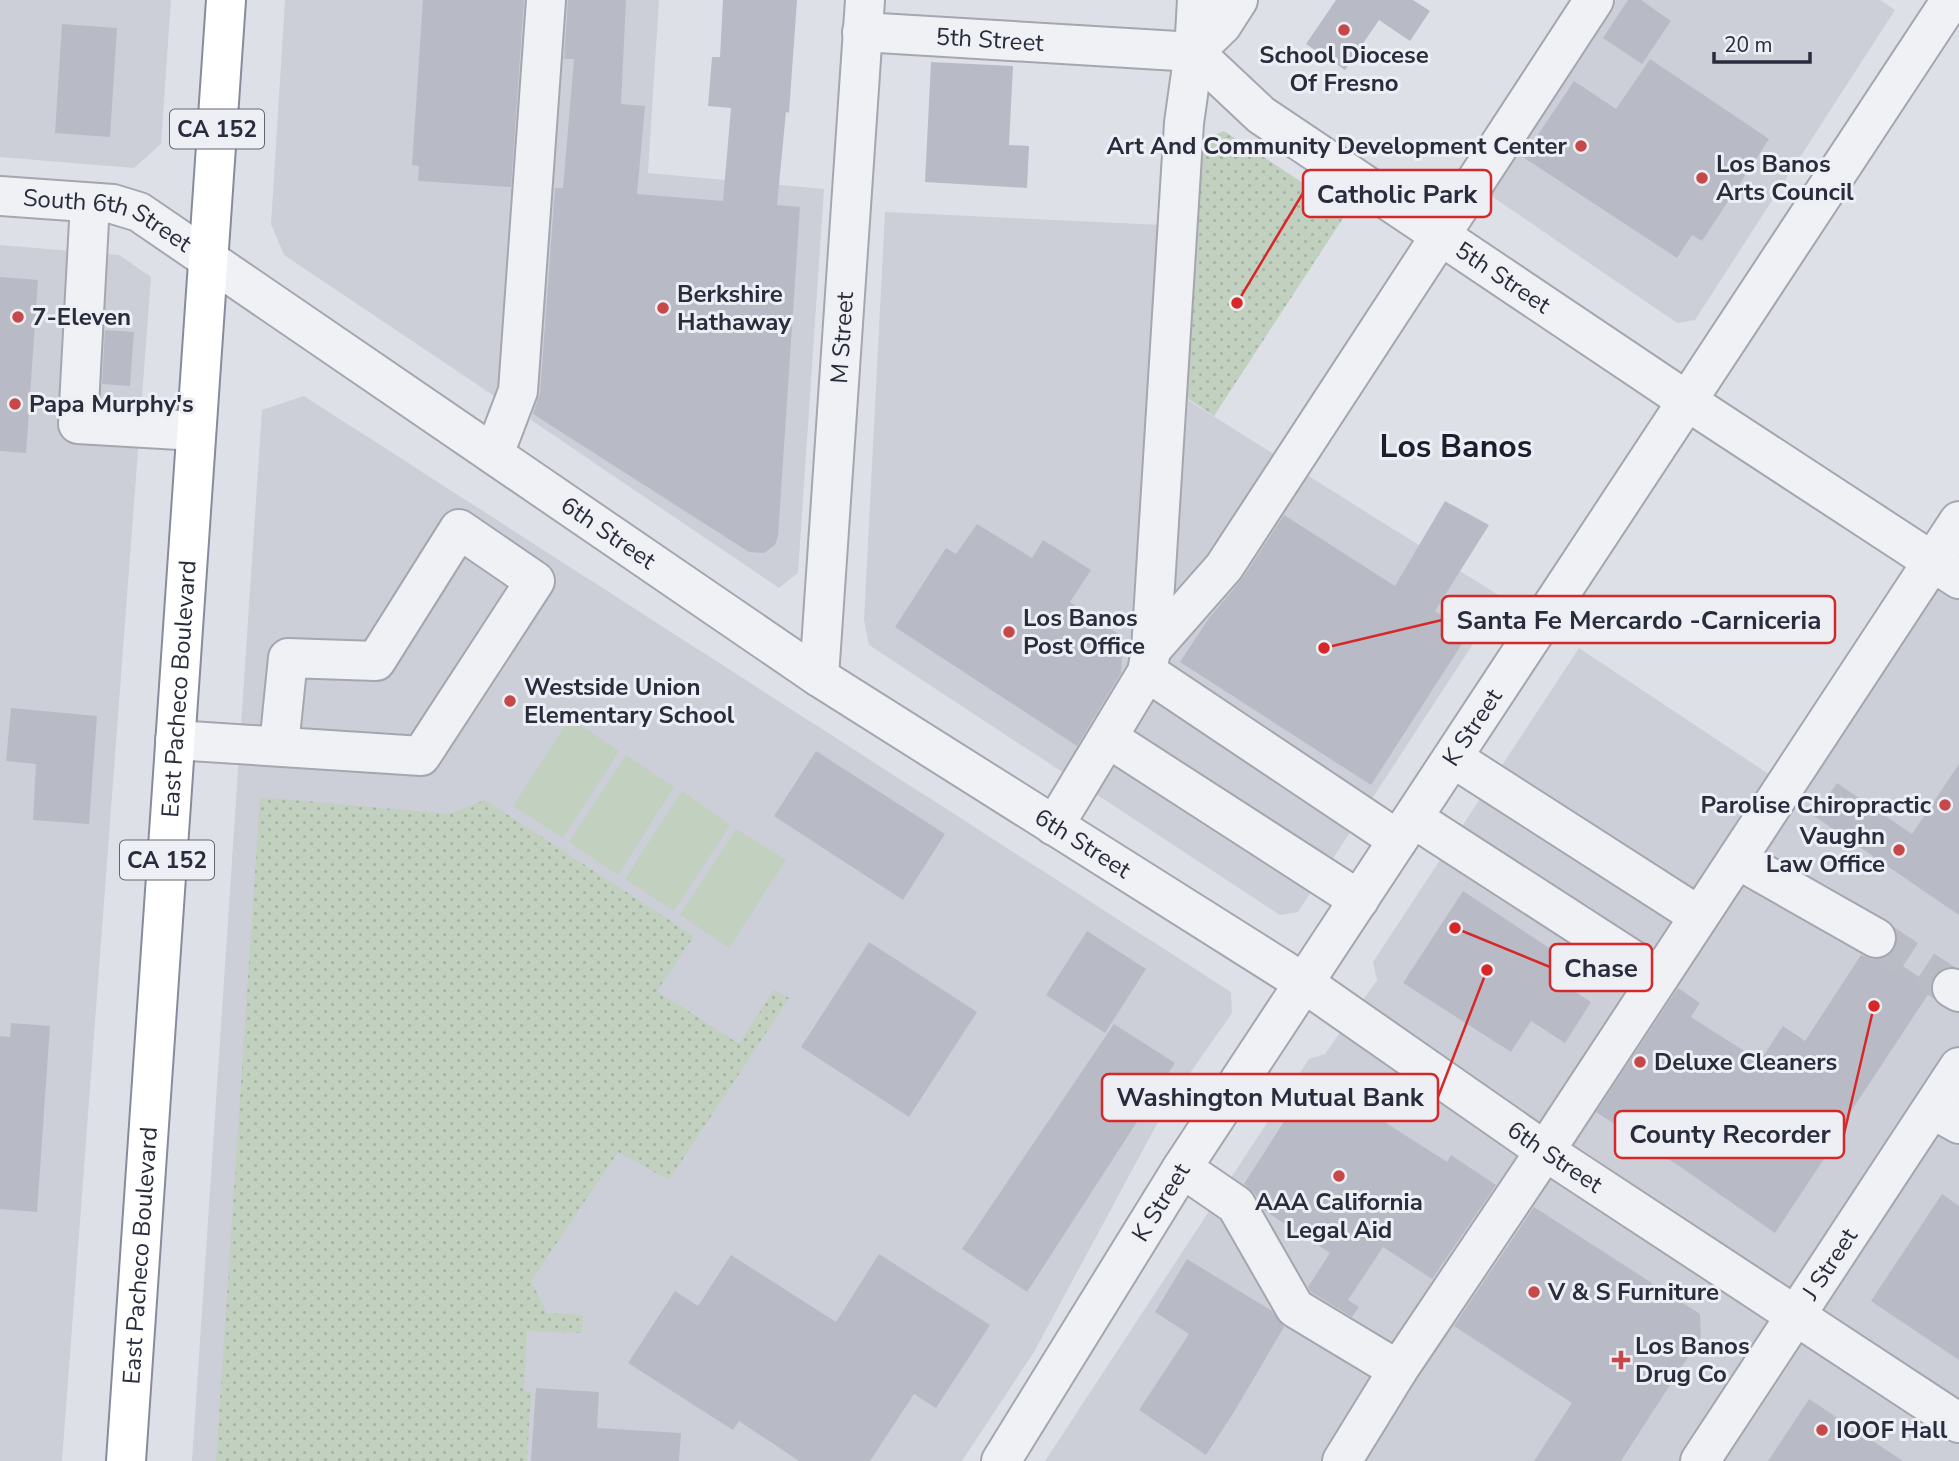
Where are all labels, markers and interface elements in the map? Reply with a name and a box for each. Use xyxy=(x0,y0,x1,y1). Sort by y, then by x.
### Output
street label: 5th Street xyxy=(935,20,1045,59)
scale bar xyxy=(1714,21,1810,65)
marker: School Diocese Of Fresno xyxy=(1336,22,1352,38)
text: 20 m xyxy=(1724,31,1773,59)
place label: School Diocese Of Fresno xyxy=(1259,39,1429,99)
road number: CA 152 xyxy=(170,110,264,148)
place label: Art And Community Development Center xyxy=(1107,130,1568,162)
marker: Art And Community Development Center xyxy=(1573,138,1589,154)
place label: Los Banos Arts Council xyxy=(1716,148,1854,208)
callout: Catholic Park xyxy=(1303,170,1491,217)
marker: Los Banos Arts Council xyxy=(1694,170,1710,186)
text: Catholic Park xyxy=(1317,177,1478,212)
street label: South 6th Street xyxy=(22,182,198,260)
street label: 5th Street xyxy=(1449,234,1557,321)
place label: Berkshire Hathaway xyxy=(677,278,791,338)
street label: M Street xyxy=(823,290,861,385)
marker: Berkshire Hathaway xyxy=(655,300,671,316)
place label: 7-Eleven xyxy=(32,301,131,333)
marker: 7-Eleven xyxy=(10,309,26,325)
place label: Papa Murphy's xyxy=(29,388,194,420)
marker: Papa Murphy's xyxy=(7,396,23,412)
district label: Los Banos xyxy=(1380,425,1532,468)
street label: 6th Street xyxy=(555,489,662,577)
street label: East Pacheco Boulevard xyxy=(154,559,204,819)
callout: Santa Fe Mercardo -Carniceria xyxy=(1442,596,1835,643)
place label: Los Banos Post Office xyxy=(1023,602,1145,662)
text: Santa Fe Mercardo -Carniceria xyxy=(1457,603,1821,638)
marker: Los Banos Post Office xyxy=(1001,624,1017,640)
place label: Westside Union Elementary School xyxy=(524,671,735,731)
street label: K Street xyxy=(1435,682,1510,772)
marker: Westside Union Elementary School xyxy=(502,693,518,709)
place label: Parolise Chiropractic xyxy=(1700,789,1932,821)
marker: Parolise Chiropractic xyxy=(1937,797,1953,813)
street label: 6th Street xyxy=(1028,801,1137,886)
place label: Vaughn Law Office xyxy=(1766,820,1885,880)
road number: CA 152 xyxy=(120,840,214,880)
marker: Vaughn Law Office xyxy=(1891,842,1907,858)
callout: Chase xyxy=(1550,944,1652,991)
text: Chase xyxy=(1564,951,1638,986)
place label: Deluxe Cleaners xyxy=(1654,1046,1837,1078)
marker: Deluxe Cleaners xyxy=(1632,1054,1648,1070)
callout: Washington Mutual Bank xyxy=(1102,1074,1438,1121)
text: Washington Mutual Bank xyxy=(1116,1080,1425,1115)
callout: County Recorder xyxy=(1615,1111,1844,1158)
street label: 6th Street xyxy=(1501,1114,1609,1201)
text: County Recorder xyxy=(1629,1117,1831,1152)
street label: East Pacheco Boulevard xyxy=(115,1126,165,1385)
street label: K Street xyxy=(1124,1157,1197,1248)
marker: AAA California Legal Aid xyxy=(1331,1168,1347,1184)
place label: AAA California Legal Aid xyxy=(1255,1186,1423,1246)
street label: J Street xyxy=(1794,1221,1865,1307)
place label: V & S Furniture xyxy=(1547,1276,1719,1308)
marker: V & S Furniture xyxy=(1526,1284,1542,1300)
place label: Los Banos Drug Co xyxy=(1635,1330,1750,1390)
marker: Los Banos Drug Co xyxy=(1613,1352,1629,1368)
place label: IOOF Hall xyxy=(1836,1414,1948,1446)
marker: IOOF Hall xyxy=(1814,1422,1830,1438)

